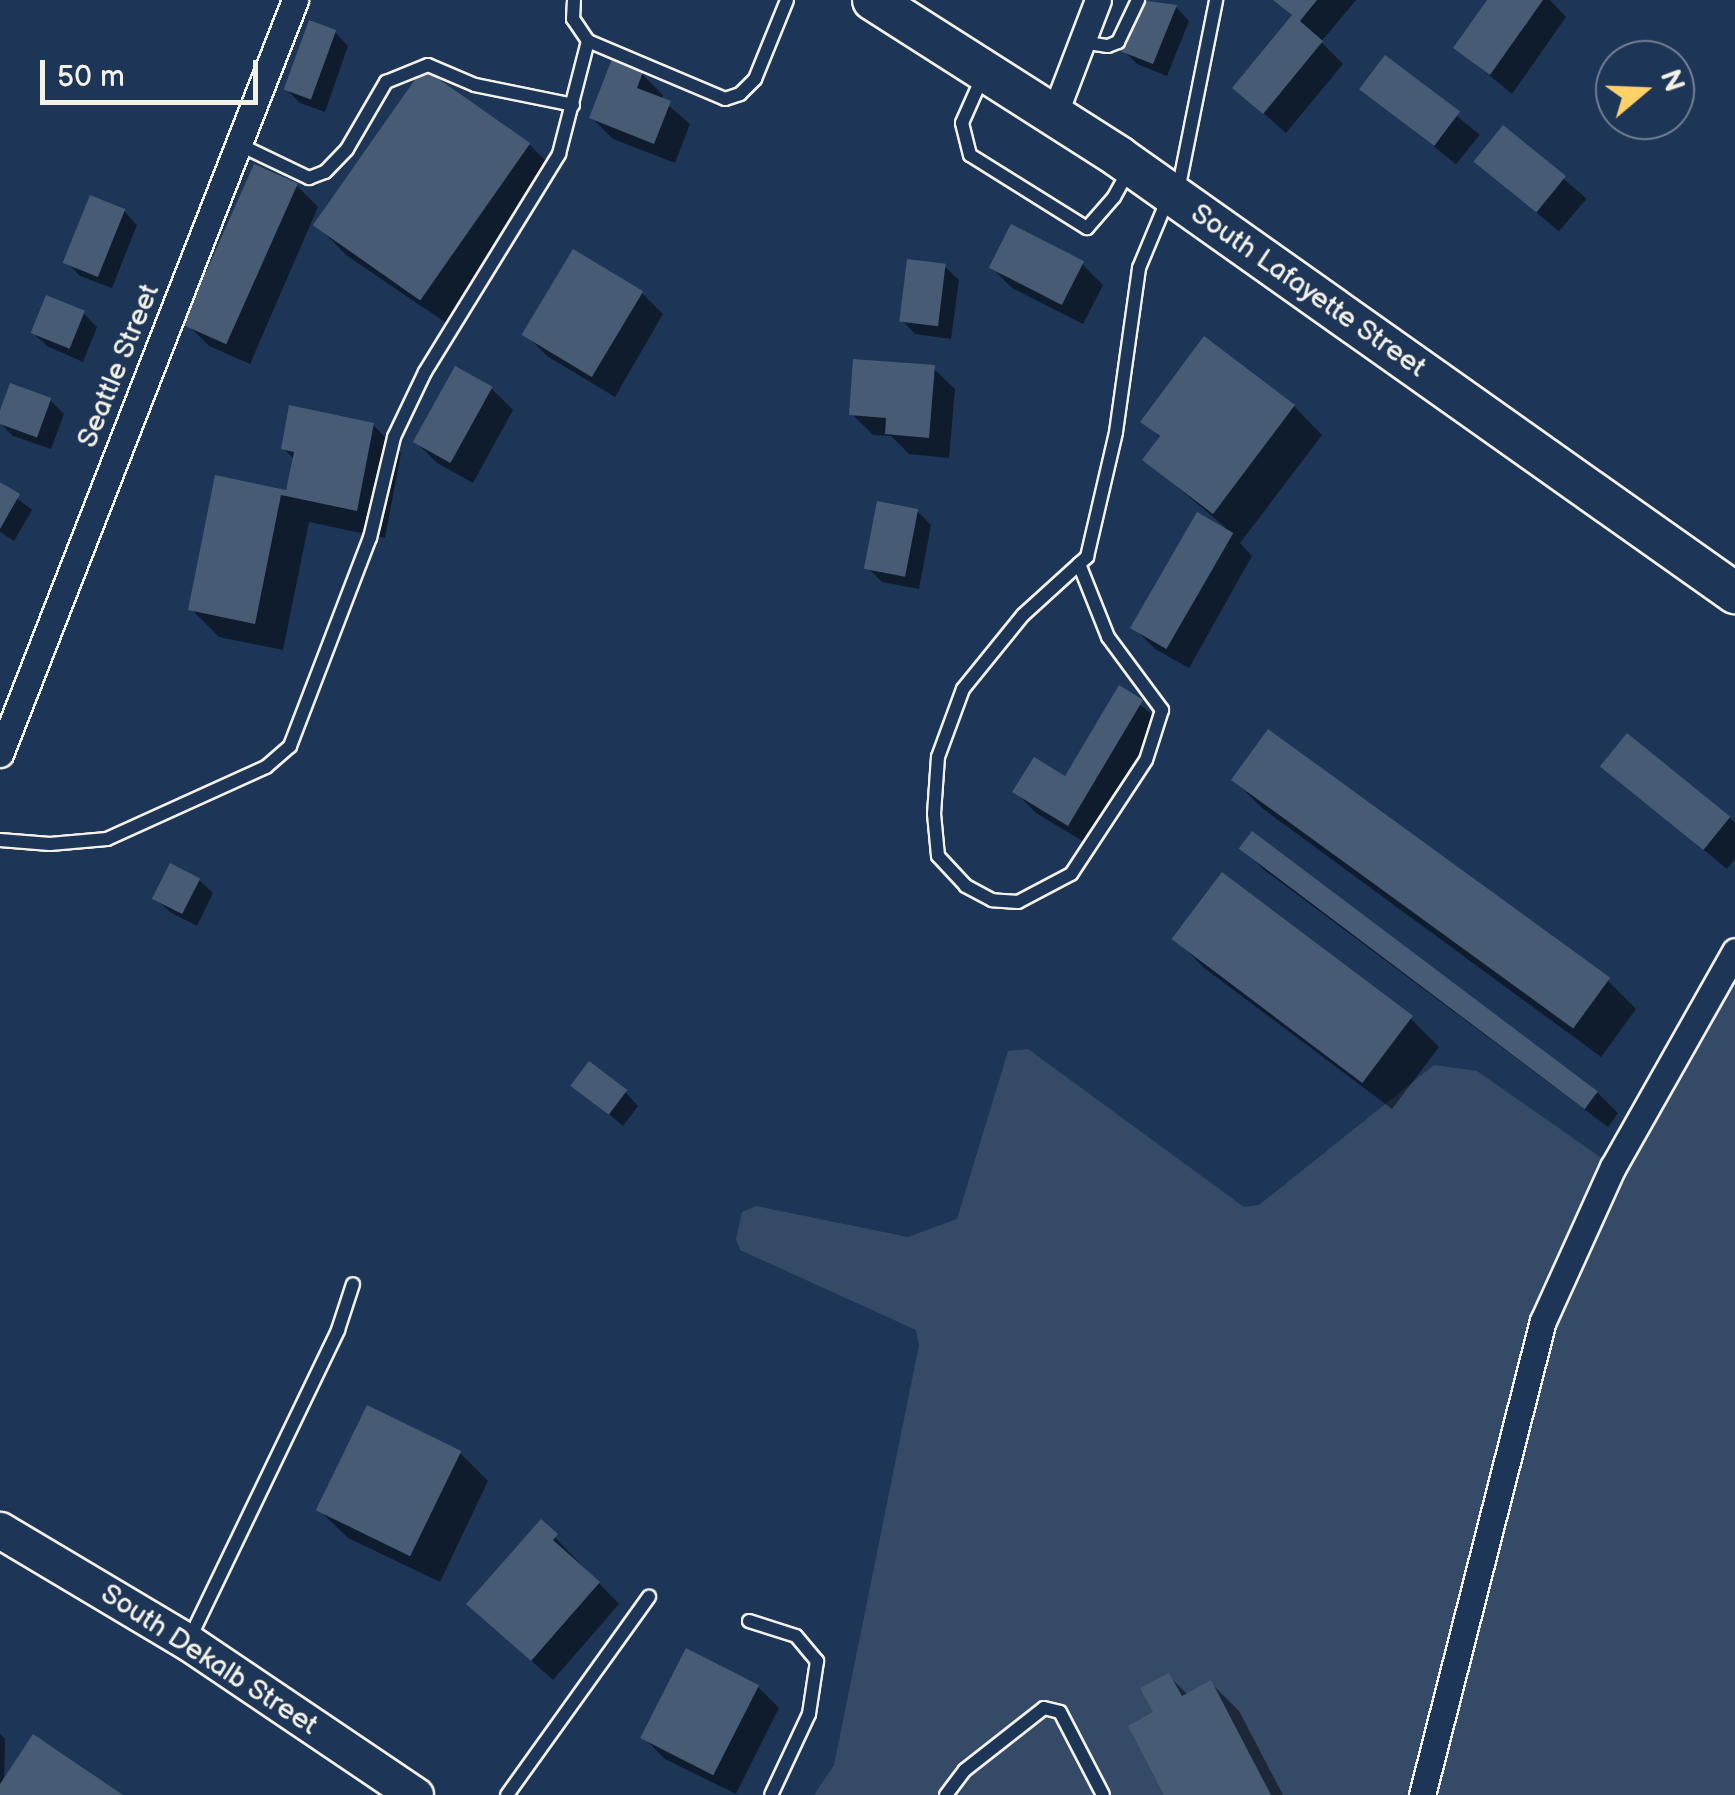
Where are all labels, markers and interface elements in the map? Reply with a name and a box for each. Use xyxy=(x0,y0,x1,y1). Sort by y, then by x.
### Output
scale bar xyxy=(45,40,262,102)
north arrow xyxy=(1595,40,1695,140)
text: 50 m xyxy=(57,59,125,95)
text: N xyxy=(1653,65,1691,96)
street label: South Lafayette Street xyxy=(1184,197,1432,385)
street label: Seattle Street xyxy=(71,279,167,453)
street label: South Dekalb Street xyxy=(94,1577,324,1743)

